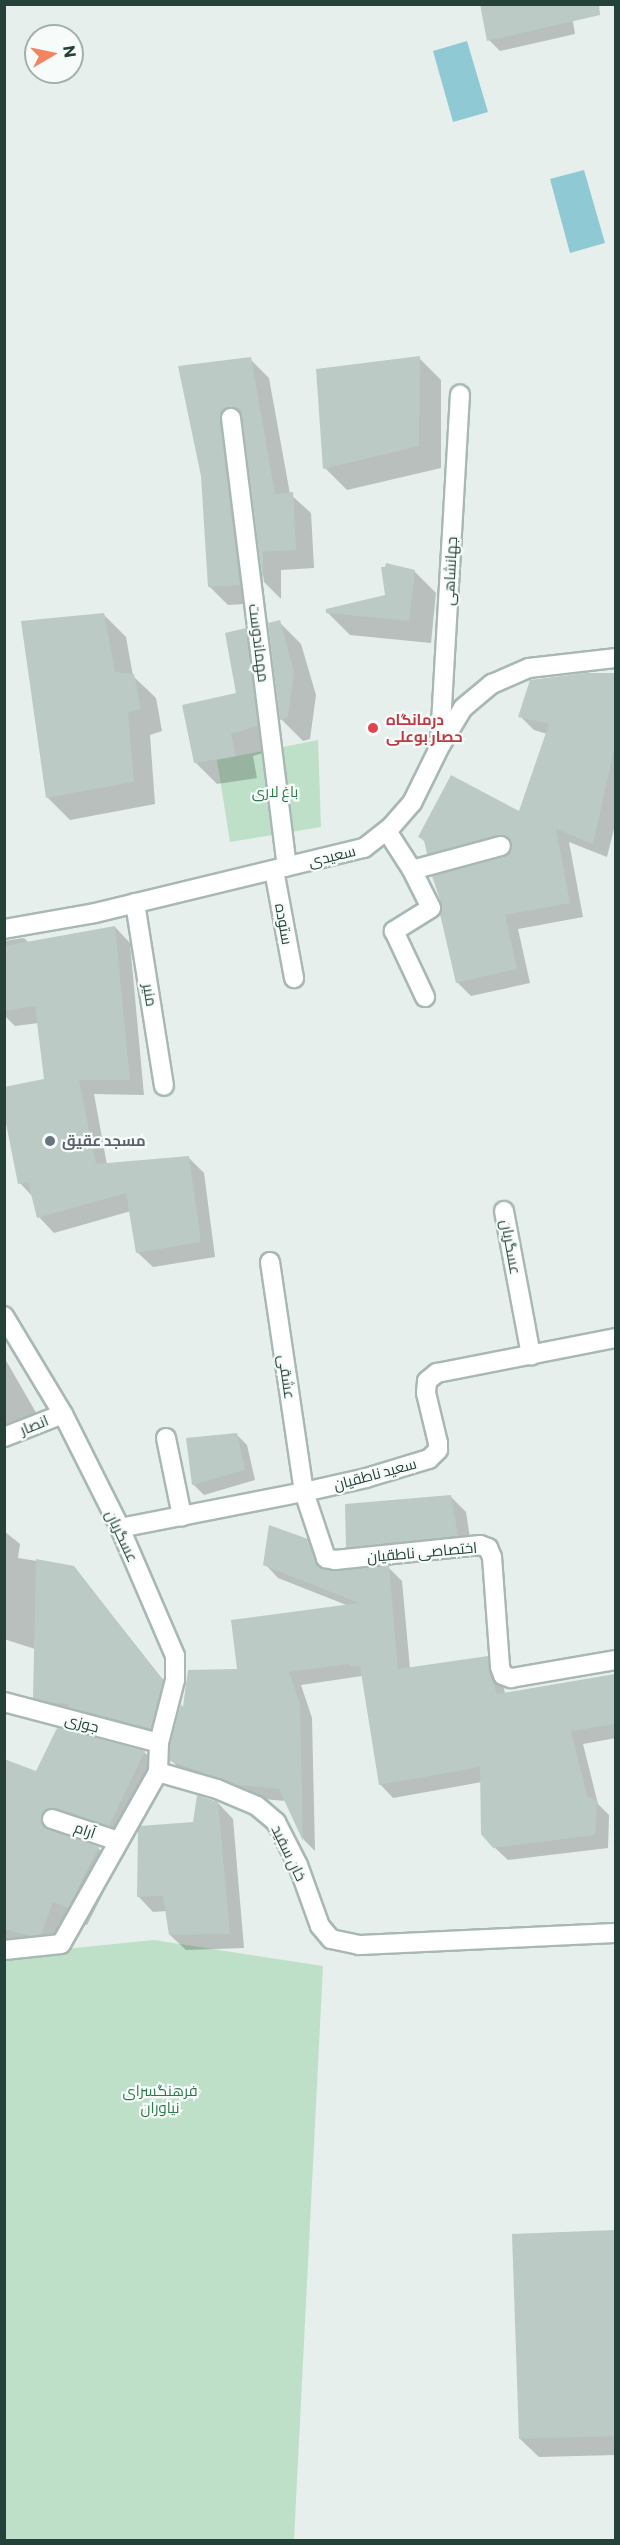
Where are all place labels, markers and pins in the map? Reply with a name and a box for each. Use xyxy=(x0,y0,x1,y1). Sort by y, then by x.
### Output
place label: درمانگاه حصار بوعلی xyxy=(386,710,463,745)
marker: درمانگاه حصار بوعلی xyxy=(364,719,382,737)
place label: مسجد عقیق xyxy=(62,1132,146,1150)
marker: مسجد عقیق xyxy=(43,1134,57,1148)

